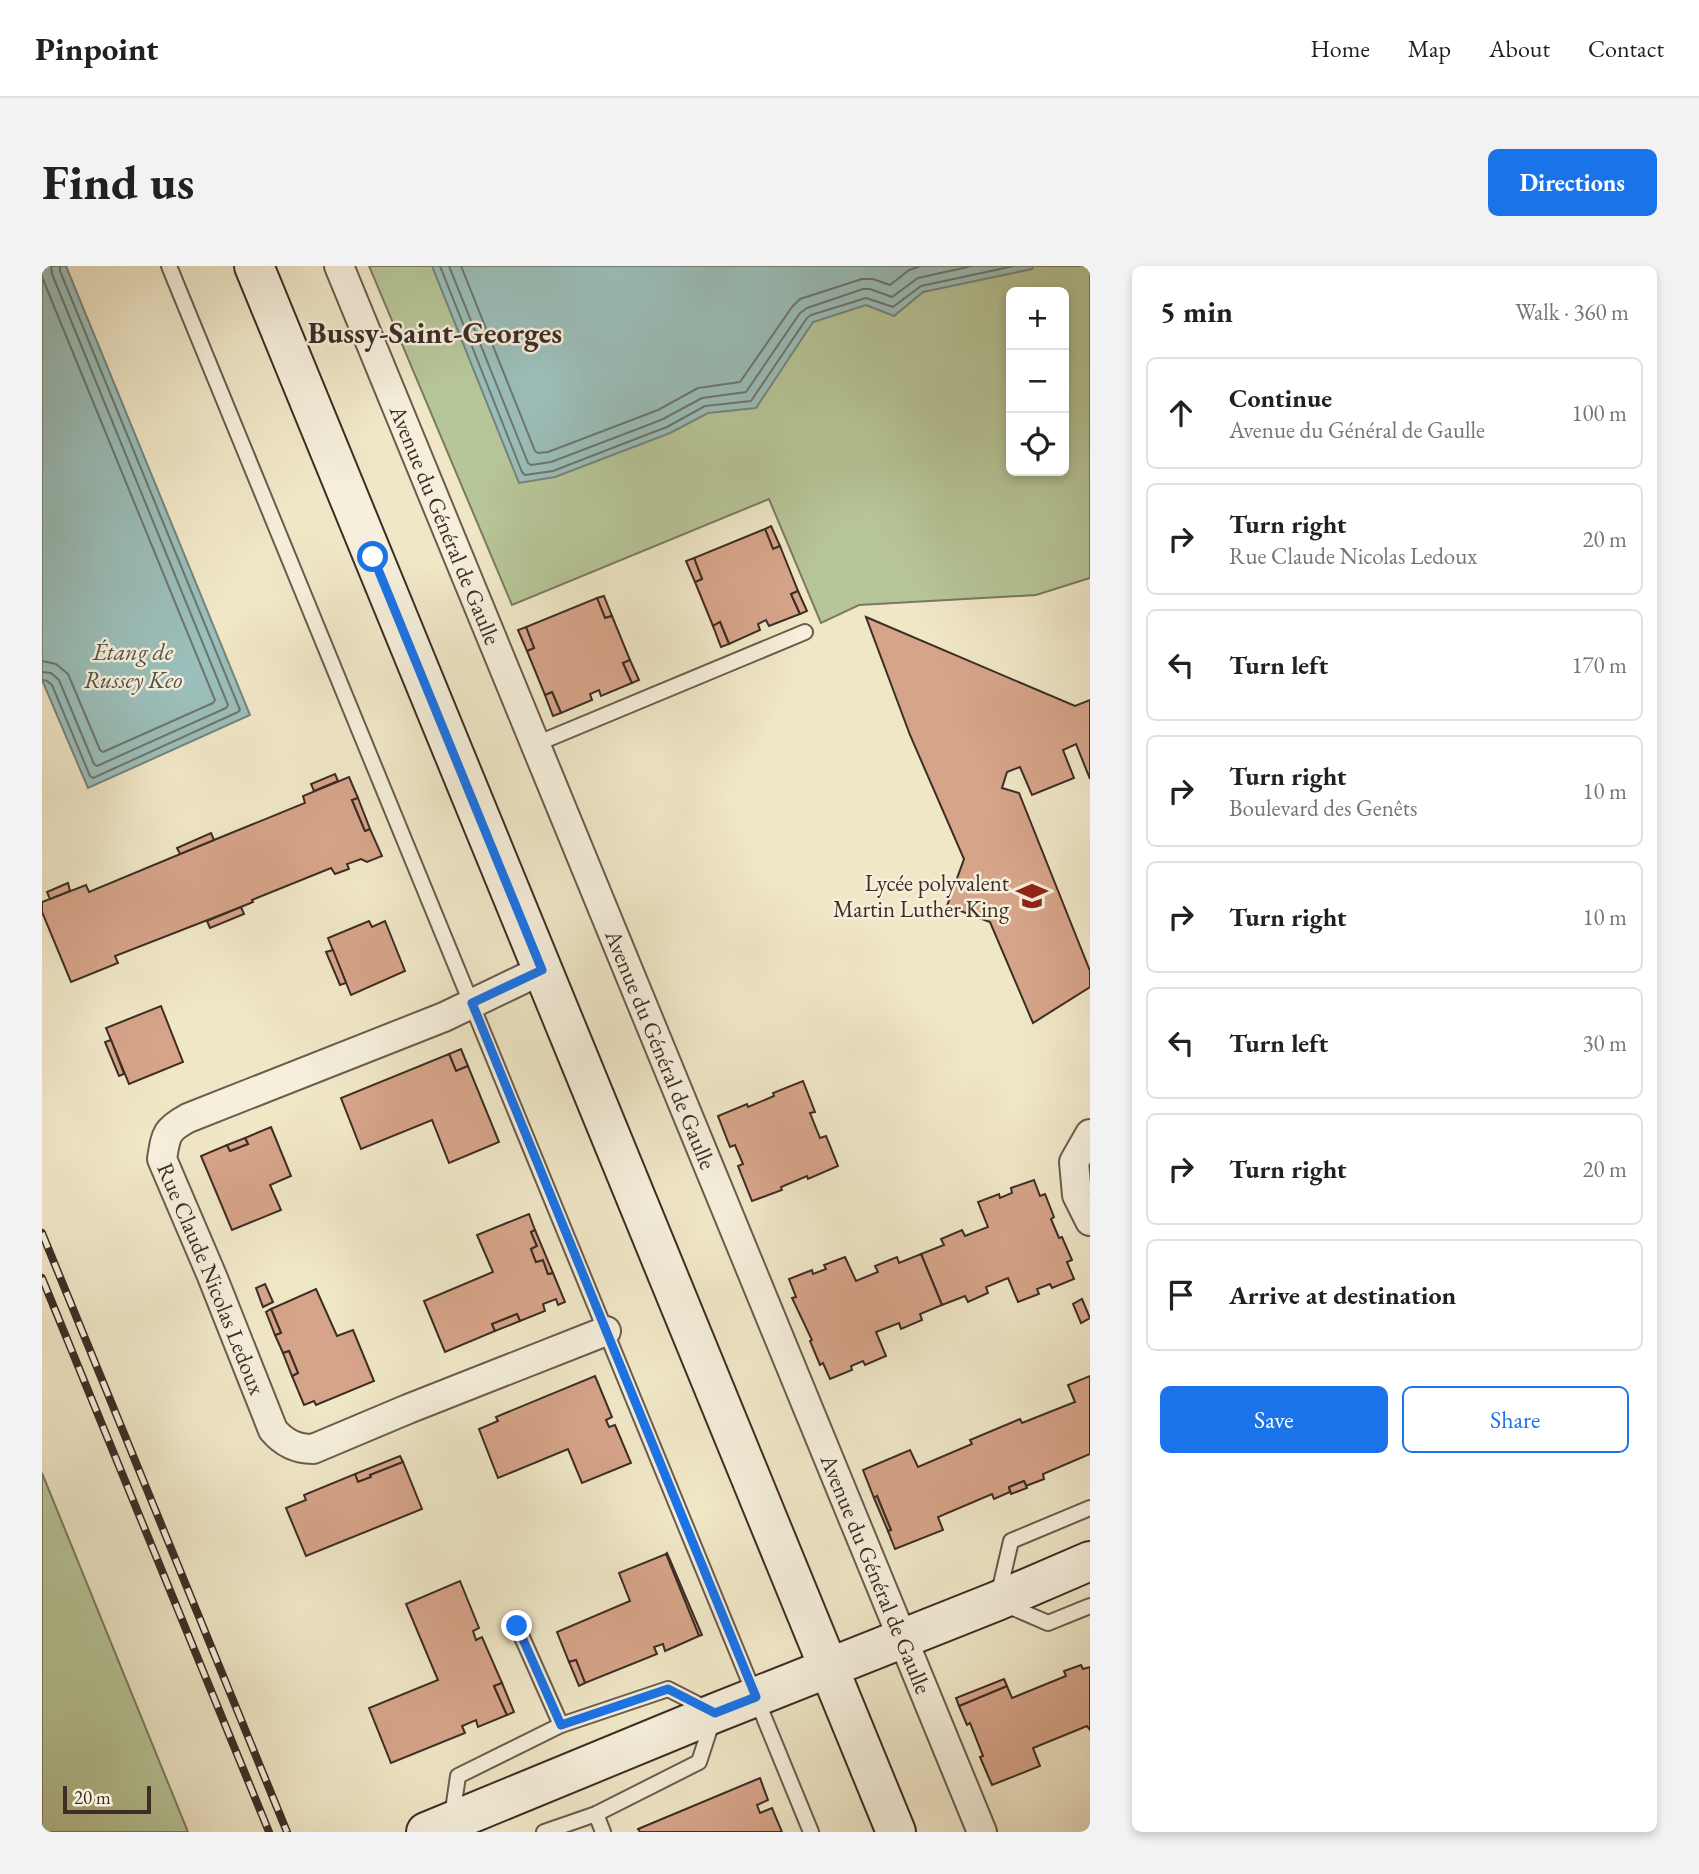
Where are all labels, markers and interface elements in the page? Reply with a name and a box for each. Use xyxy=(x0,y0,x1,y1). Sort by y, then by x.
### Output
text: Pinpoint xyxy=(35,27,158,70)
text: Home xyxy=(1310,33,1370,64)
text: Map xyxy=(1408,33,1451,64)
text: About xyxy=(1489,33,1550,64)
text: Contact xyxy=(1588,33,1664,64)
button: Directions xyxy=(1488,149,1657,216)
text: Find us xyxy=(42,150,194,214)
map controls xyxy=(1006,287,1069,476)
button: + xyxy=(1006,287,1069,350)
text: 5 min xyxy=(1160,292,1233,331)
text: Walk · 360 m xyxy=(1515,297,1629,327)
district label: Bussy-Saint-Georges xyxy=(308,313,562,352)
button: − xyxy=(1006,350,1069,413)
text: Continue xyxy=(1229,381,1332,415)
icon: ahead xyxy=(1162,394,1200,432)
text: 100 m xyxy=(1571,398,1627,428)
street label: Avenue du Général de Gaulle xyxy=(382,400,508,649)
button: locate xyxy=(1006,413,1069,476)
text: Avenue du Général de Gaulle xyxy=(1229,415,1485,445)
text: Turn right xyxy=(1229,507,1347,541)
icon: right xyxy=(1162,520,1200,558)
text: 20 m xyxy=(1582,524,1627,554)
route start xyxy=(357,541,388,572)
text: Rue Claude Nicolas Ledoux xyxy=(1229,541,1477,571)
water label: Étang de Russey Keo xyxy=(84,636,182,695)
icon: left xyxy=(1162,646,1200,684)
text: Turn left xyxy=(1229,648,1328,682)
text: 170 m xyxy=(1571,650,1627,680)
text: Turn right xyxy=(1229,759,1347,793)
icon: right xyxy=(1162,772,1200,810)
text: 10 m xyxy=(1582,776,1627,806)
text: Boulevard des Genêts xyxy=(1229,793,1417,823)
place label: Lycée polyvalent Martin Luther King xyxy=(833,868,1010,924)
school or university icon: Lycée polyvalent Martin Luther King xyxy=(1015,879,1049,913)
icon: right xyxy=(1162,898,1200,936)
text: Turn right xyxy=(1229,900,1347,934)
text: 10 m xyxy=(1582,902,1627,932)
street label: Avenue du Général de Gaulle xyxy=(598,924,723,1174)
icon: left xyxy=(1162,1024,1200,1062)
text: Turn left xyxy=(1229,1026,1328,1060)
text: 30 m xyxy=(1582,1028,1627,1058)
icon: right xyxy=(1162,1150,1200,1188)
text: Turn right xyxy=(1229,1152,1347,1186)
text: 20 m xyxy=(1582,1154,1627,1184)
street label: Rue Claude Nicolas Ledoux xyxy=(150,1158,273,1399)
icon: arrive xyxy=(1162,1276,1200,1314)
text: Arrive at destination xyxy=(1229,1278,1456,1312)
button: Save xyxy=(1160,1386,1388,1453)
button: Share xyxy=(1402,1386,1629,1453)
street label: Avenue du Général de Gaulle xyxy=(813,1449,939,1698)
route end xyxy=(501,1610,532,1641)
scale bar xyxy=(63,1783,150,1815)
text: 20 m xyxy=(74,1785,111,1810)

